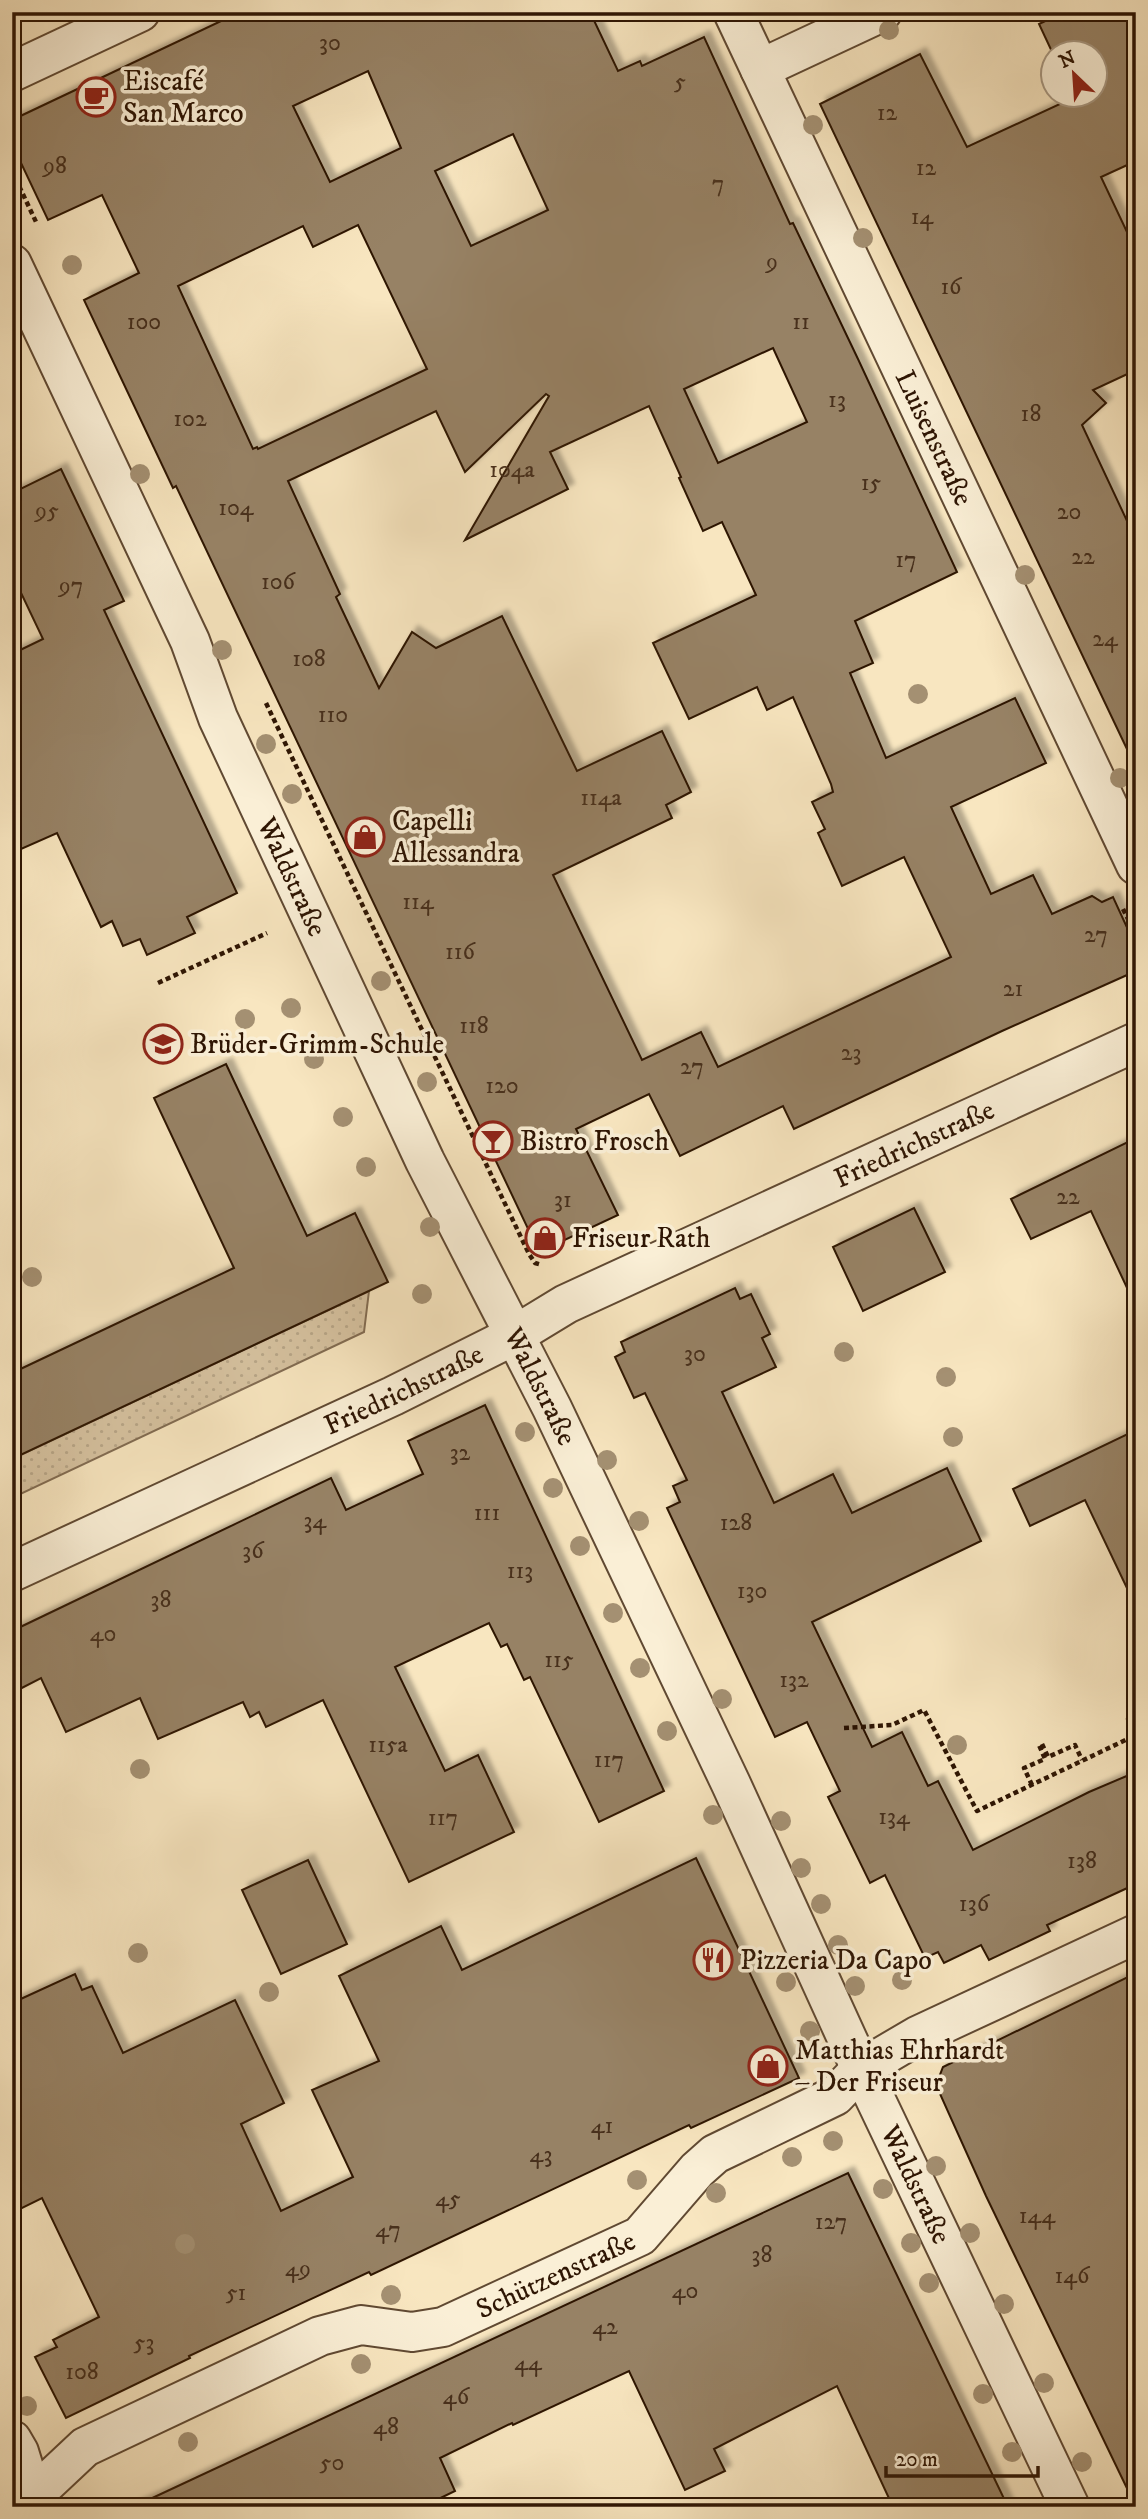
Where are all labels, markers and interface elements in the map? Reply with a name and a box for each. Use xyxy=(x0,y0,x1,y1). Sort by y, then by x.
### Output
house number: 30 xyxy=(319,28,341,58)
north arrow xyxy=(1040,38,1110,108)
text: N xyxy=(1056,46,1080,74)
place label: Eiscafé San Marco xyxy=(123,64,244,131)
house number: 5 xyxy=(674,67,686,97)
cafe icon: Eiscafé San Marco xyxy=(75,76,117,118)
house number: 12 xyxy=(877,98,898,128)
house number: 98 xyxy=(42,151,67,181)
house number: 12 xyxy=(916,153,937,183)
house number: 7 xyxy=(712,169,724,199)
house number: 14 xyxy=(911,202,934,232)
house number: 9 xyxy=(765,247,778,277)
house number: 16 xyxy=(940,272,963,302)
house number: 100 xyxy=(127,307,161,337)
house number: 11 xyxy=(792,307,810,337)
street label: Luisenstraße xyxy=(887,365,981,511)
house number: 13 xyxy=(828,385,846,415)
house number: 18 xyxy=(1021,399,1041,429)
house number: 102 xyxy=(173,404,207,434)
house number: 104a xyxy=(489,455,536,485)
house number: 15 xyxy=(861,468,881,498)
house number: 104 xyxy=(218,493,255,523)
house number: 95 xyxy=(34,496,59,526)
house number: 20 xyxy=(1057,497,1081,527)
house number: 22 xyxy=(1071,542,1095,572)
house number: 17 xyxy=(895,545,917,575)
house number: 106 xyxy=(261,567,297,597)
house number: 97 xyxy=(58,571,83,601)
house number: 24 xyxy=(1092,624,1119,654)
house number: 108 xyxy=(292,644,326,674)
house number: 110 xyxy=(318,700,348,730)
house number: 114a xyxy=(580,783,623,813)
place label: Capelli Allessandra xyxy=(392,804,520,871)
street label: Waldstraße xyxy=(249,811,335,942)
shop icon: Capelli Allessandra xyxy=(344,816,386,858)
house number: 114 xyxy=(402,887,435,917)
house number: 27 xyxy=(1084,920,1108,950)
house number: 116 xyxy=(445,937,477,967)
house number: 21 xyxy=(1003,974,1023,1004)
house number: 118 xyxy=(459,1011,489,1041)
school or university icon: Brüder-Grimm-Schule xyxy=(142,1023,184,1065)
place label: Brüder-Grimm-Schule xyxy=(190,1027,444,1062)
house number: 23 xyxy=(841,1038,861,1068)
house number: 27 xyxy=(680,1052,704,1082)
house number: 120 xyxy=(485,1071,519,1101)
street label: Friedrichstraße xyxy=(828,1092,1000,1196)
bar icon: Bistro Frosch xyxy=(472,1120,514,1162)
place label: Bistro Frosch xyxy=(520,1124,669,1159)
house number: 22 xyxy=(1056,1182,1080,1212)
house number: 31 xyxy=(554,1185,572,1215)
shop icon: Friseur Rath xyxy=(524,1217,566,1259)
place label: Friseur Rath xyxy=(572,1221,711,1256)
street label: Waldstraße xyxy=(496,1321,585,1451)
street label: Friedrichstraße xyxy=(318,1336,489,1443)
house number: 30 xyxy=(684,1339,706,1369)
house number: 32 xyxy=(450,1438,471,1468)
house number: 111 xyxy=(474,1498,500,1528)
house number: 34 xyxy=(304,1506,328,1536)
house number: 128 xyxy=(720,1508,752,1538)
house number: 36 xyxy=(242,1536,265,1566)
house number: 113 xyxy=(507,1556,533,1586)
house number: 130 xyxy=(737,1576,767,1606)
house number: 38 xyxy=(151,1585,171,1615)
house number: 40 xyxy=(90,1619,116,1649)
house number: 115 xyxy=(544,1645,574,1675)
house number: 132 xyxy=(779,1665,809,1695)
house number: 115a xyxy=(368,1730,409,1760)
house number: 117 xyxy=(594,1745,624,1775)
house number: 134 xyxy=(878,1802,911,1832)
house number: 117 xyxy=(428,1803,458,1833)
house number: 138 xyxy=(1067,1846,1097,1876)
house number: 136 xyxy=(959,1889,991,1919)
restaurant icon: Pizzeria Da Capo xyxy=(692,1939,734,1981)
place label: Pizzeria Da Capo xyxy=(740,1943,932,1978)
place label: Matthias Ehrhardt – Der Friseur xyxy=(795,2033,1004,2100)
shop icon: Matthias Ehrhardt – Der Friseur xyxy=(747,2045,789,2087)
house number: 41 xyxy=(591,2111,613,2141)
street label: Waldstraße xyxy=(872,2118,959,2249)
house number: 43 xyxy=(530,2140,552,2170)
house number: 45 xyxy=(435,2184,461,2214)
house number: 144 xyxy=(1019,2201,1056,2231)
house number: 127 xyxy=(815,2207,847,2237)
house number: 47 xyxy=(375,2215,401,2245)
street label: Schützenstraße xyxy=(471,2223,641,2327)
house number: 38 xyxy=(752,2240,772,2270)
house number: 49 xyxy=(285,2254,311,2284)
house number: 146 xyxy=(1054,2261,1091,2291)
house number: 40 xyxy=(672,2276,698,2306)
house number: 51 xyxy=(226,2278,246,2308)
house number: 42 xyxy=(592,2312,618,2342)
house number: 53 xyxy=(134,2328,154,2358)
house number: 44 xyxy=(514,2348,543,2378)
house number: 108 xyxy=(65,2357,99,2387)
house number: 46 xyxy=(443,2382,471,2412)
house number: 48 xyxy=(373,2412,399,2442)
scale bar xyxy=(886,2435,1038,2479)
text: 20 m xyxy=(896,2447,938,2473)
house number: 50 xyxy=(320,2448,344,2478)

